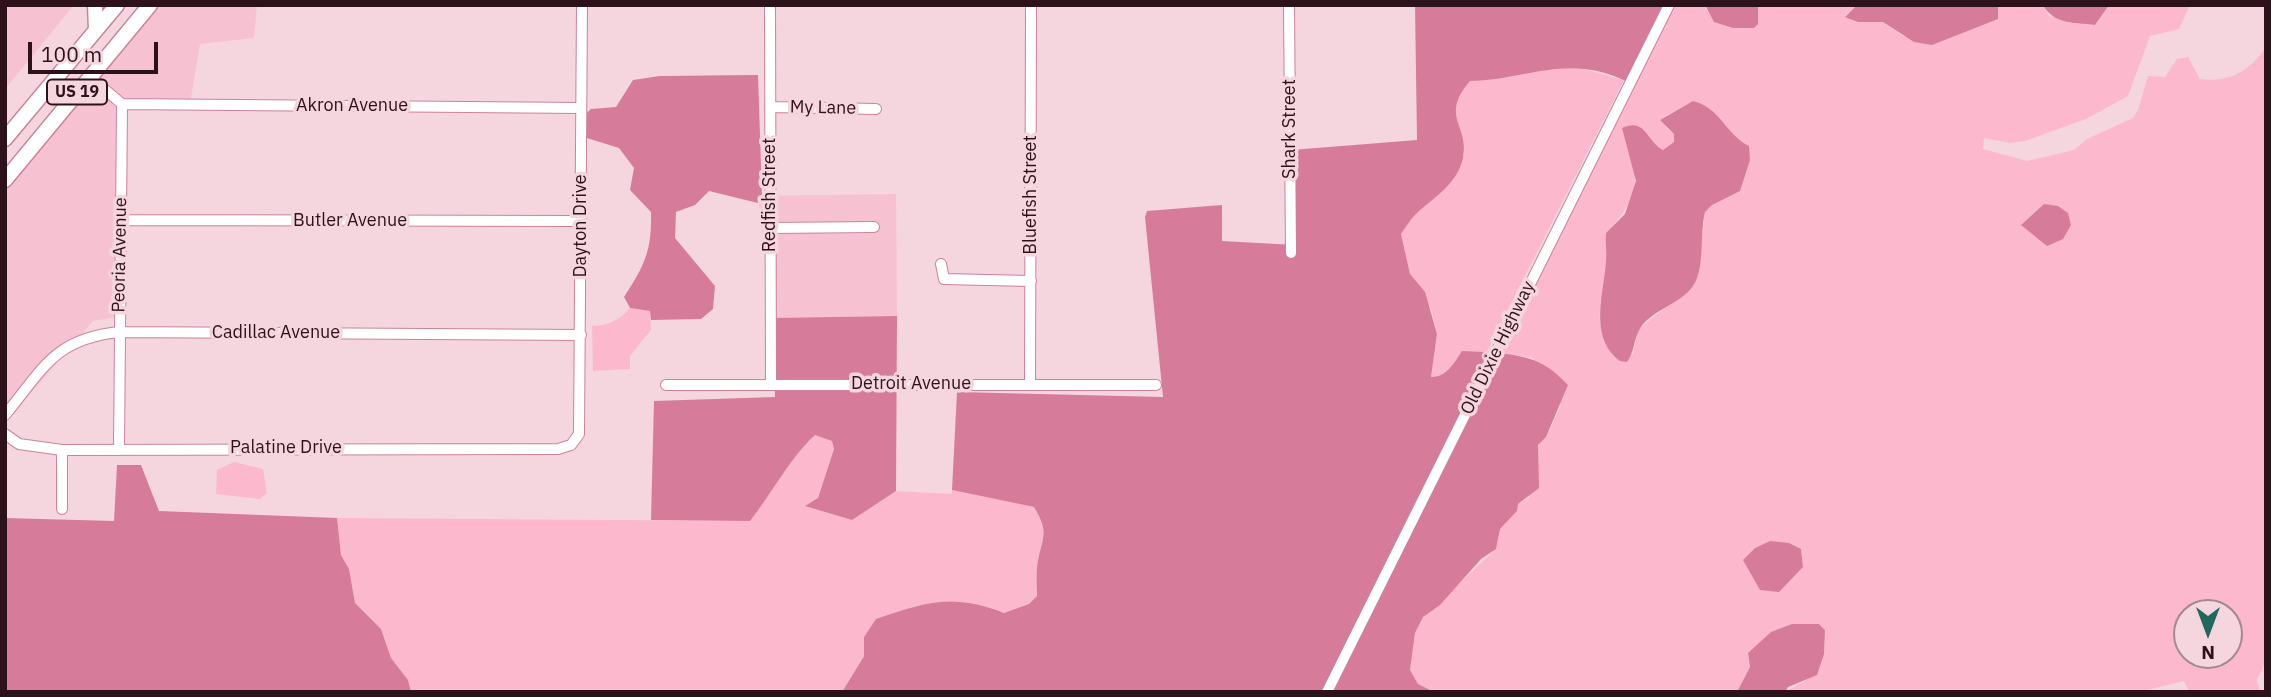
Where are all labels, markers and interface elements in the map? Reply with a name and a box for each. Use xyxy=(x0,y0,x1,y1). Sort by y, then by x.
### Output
scale bar xyxy=(32,28,161,72)
text: 100 m xyxy=(41,40,102,68)
street label: Shark Street xyxy=(1279,79,1301,179)
road number: US 19 xyxy=(47,80,107,104)
street label: Akron Avenue xyxy=(296,95,408,117)
street label: My Lane xyxy=(790,97,856,119)
street label: Bluefish Street xyxy=(1020,135,1042,255)
street label: Redfish Street xyxy=(759,138,781,252)
street label: Dayton Drive xyxy=(570,174,592,278)
street label: Peoria Avenue xyxy=(108,197,132,313)
street label: Butler Avenue xyxy=(293,210,407,232)
street label: Old Dixie Highway xyxy=(1456,278,1540,418)
street label: Cadillac Avenue xyxy=(212,322,340,344)
street label: Detroit Avenue xyxy=(851,373,971,395)
street label: Palatine Drive xyxy=(230,437,342,459)
north arrow xyxy=(2173,599,2243,669)
text: N xyxy=(2201,641,2215,665)

